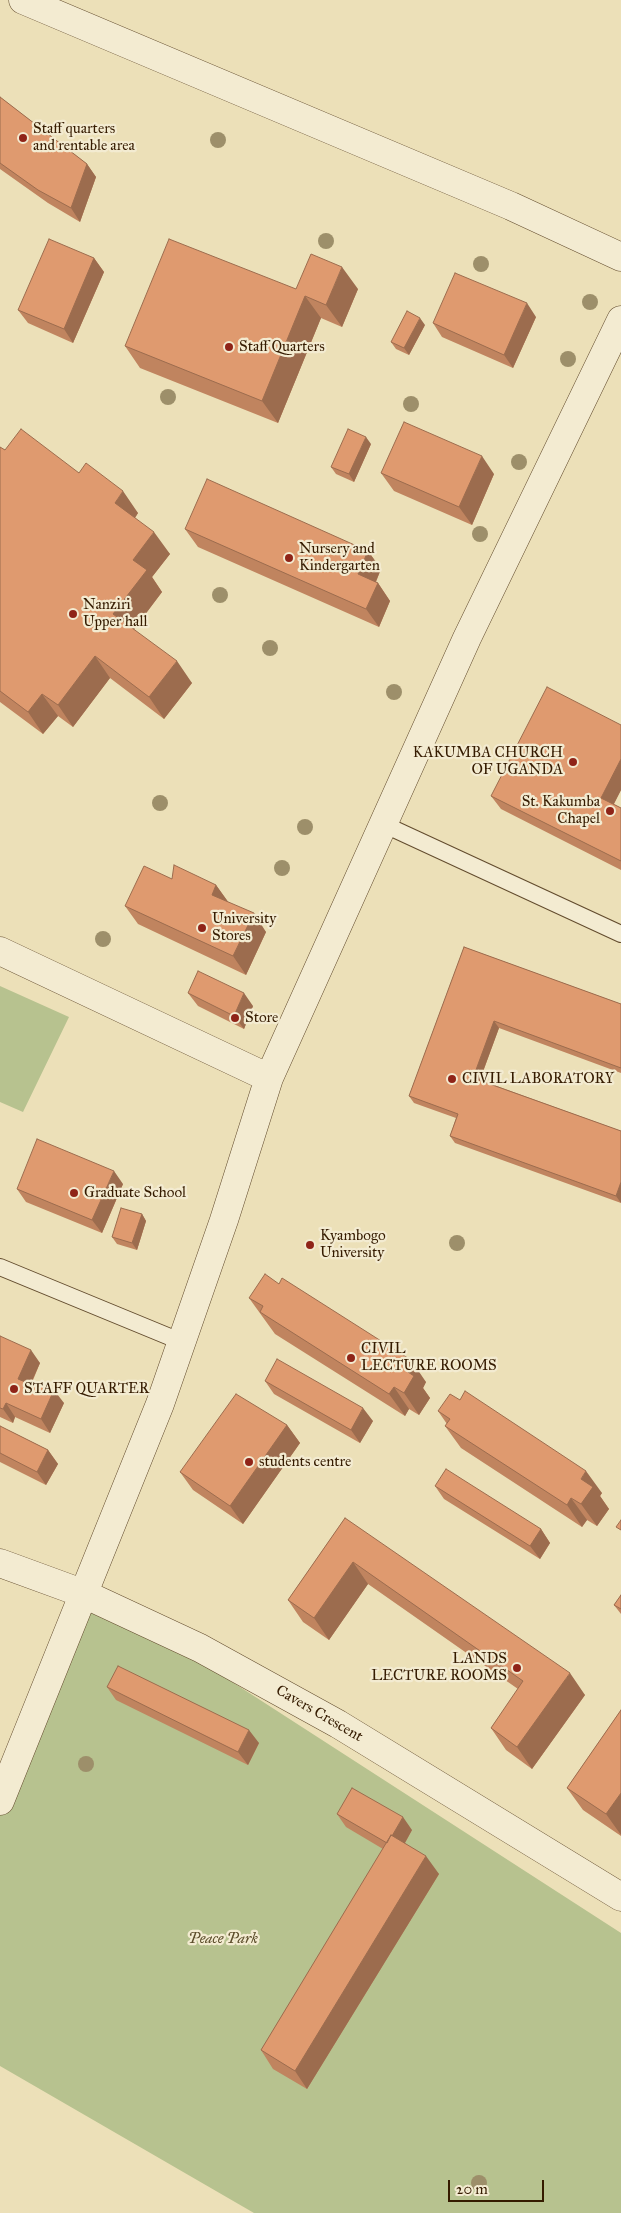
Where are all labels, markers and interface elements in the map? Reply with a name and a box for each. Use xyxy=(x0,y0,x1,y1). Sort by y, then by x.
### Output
place label: Staff quarters and rentable area xyxy=(33,120,135,155)
marker: Staff quarters and rentable area xyxy=(17,132,29,144)
place label: Staff Quarters xyxy=(239,338,325,356)
marker: Staff Quarters xyxy=(223,341,235,353)
place label: Nursery and Kindergarten xyxy=(299,540,380,575)
marker: Nursery and Kindergarten xyxy=(283,552,295,564)
place label: Nanziri Upper hall xyxy=(83,596,147,631)
marker: Nanziri Upper hall xyxy=(67,608,79,620)
place label: KAKUMBA CHURCH OF UGANDA xyxy=(413,744,563,779)
marker: KAKUMBA CHURCH OF UGANDA xyxy=(567,756,579,768)
place label: St. Kakumba Chapel xyxy=(522,793,600,828)
marker: St. Kakumba Chapel xyxy=(604,805,616,817)
place label: University Stores xyxy=(212,910,276,945)
marker: University Stores xyxy=(196,922,208,934)
place label: Store xyxy=(245,1009,278,1027)
marker: Store xyxy=(229,1012,241,1024)
place label: CIVIL LABORATORY xyxy=(462,1070,614,1088)
marker: CIVIL LABORATORY xyxy=(446,1073,458,1085)
place label: Graduate School xyxy=(84,1184,186,1202)
marker: Graduate School xyxy=(68,1187,80,1199)
place label: Kyambogo University xyxy=(320,1227,386,1262)
marker: Kyambogo University xyxy=(304,1239,316,1251)
place label: CIVIL LECTURE ROOMS xyxy=(361,1340,497,1375)
marker: CIVIL LECTURE ROOMS xyxy=(345,1352,357,1364)
place label: STAFF QUARTER xyxy=(24,1380,149,1398)
marker: STAFF QUARTER xyxy=(8,1383,20,1395)
place label: students centre xyxy=(259,1453,351,1471)
marker: students centre xyxy=(243,1456,255,1468)
place label: LANDS LECTURE ROOMS xyxy=(371,1650,507,1685)
marker: LANDS LECTURE ROOMS xyxy=(511,1662,523,1674)
street label: Cavers Crescent xyxy=(272,1682,366,1746)
park label: Peace Park xyxy=(188,1930,258,1948)
scale bar xyxy=(451,2170,547,2202)
text: 20 m xyxy=(456,2180,488,2198)

